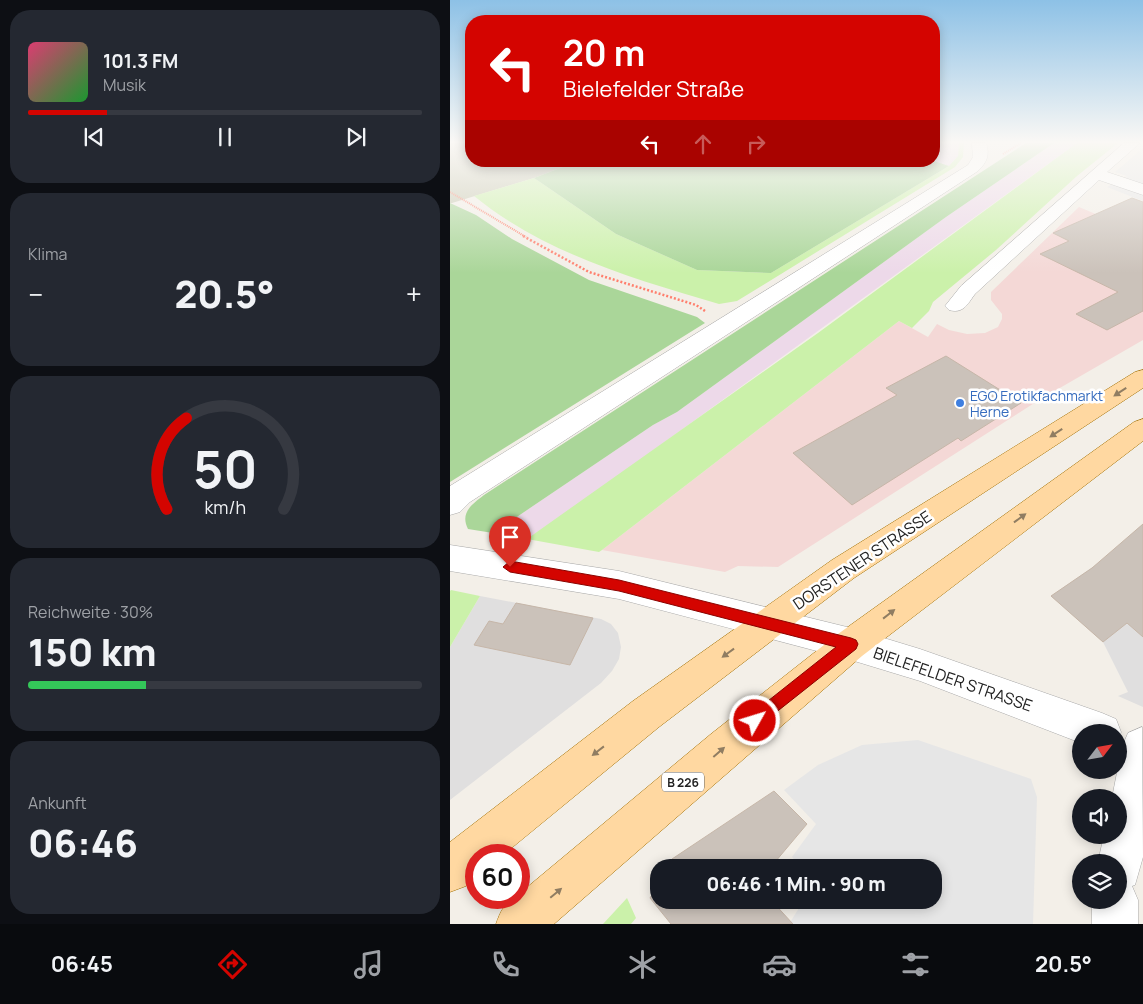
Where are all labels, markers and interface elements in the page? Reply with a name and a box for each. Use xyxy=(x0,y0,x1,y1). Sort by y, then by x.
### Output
text: 20 m xyxy=(563,29,645,77)
icon: left xyxy=(480,35,545,100)
text: 101.3 FM xyxy=(103,48,178,74)
text: Musik xyxy=(103,74,146,96)
text: Bielefelder Straße xyxy=(563,74,744,104)
icon: previous xyxy=(80,123,108,151)
icon: pause xyxy=(211,123,239,151)
icon: next xyxy=(342,123,370,151)
icon: left xyxy=(636,130,664,158)
icon: ahead xyxy=(689,130,717,158)
icon: right xyxy=(742,130,770,158)
text: Klima xyxy=(28,243,67,265)
text: 20.5° xyxy=(174,267,275,319)
text: − xyxy=(28,275,43,313)
text: + xyxy=(406,275,422,313)
place label: EGO Erotikfachmarkt Herne xyxy=(970,386,1104,421)
one-way arrow xyxy=(1114,387,1127,397)
marker: EGO Erotikfachmarkt Herne xyxy=(954,397,966,409)
one-way arrow xyxy=(1050,428,1063,438)
text: 50 xyxy=(193,433,257,504)
text: km/h xyxy=(204,495,246,519)
street label: DORSTENER STRASSE xyxy=(788,505,936,615)
one-way arrow xyxy=(1013,513,1027,523)
pin xyxy=(489,516,531,567)
icon: arrive xyxy=(496,523,524,551)
text: Reichweite · 30% xyxy=(28,601,153,623)
one-way arrow xyxy=(882,609,895,620)
text: 150 km xyxy=(28,625,157,677)
street label: BIELEFELDER STRASSE xyxy=(871,641,1035,717)
one-way arrow xyxy=(722,648,735,659)
position arrow xyxy=(728,694,780,746)
north arrow xyxy=(1072,724,1128,779)
map controls xyxy=(1072,724,1127,909)
one-way arrow xyxy=(592,746,605,757)
one-way arrow xyxy=(712,746,725,757)
road number: B 226 xyxy=(662,772,704,792)
button: sound xyxy=(1072,789,1127,844)
text: Ankunft xyxy=(28,792,87,814)
text: 06:46 xyxy=(28,816,138,868)
speed limit sign: 60 xyxy=(465,844,530,909)
button: layers xyxy=(1072,854,1127,909)
text: 06:46 · 1 Min. · 90 m xyxy=(706,871,886,897)
one-way arrow xyxy=(550,887,563,898)
icon: directions xyxy=(215,947,250,982)
icon: music xyxy=(351,947,386,982)
icon: phone xyxy=(488,947,523,982)
icon: climate xyxy=(625,947,660,982)
icon: car xyxy=(762,947,797,982)
icon: filters xyxy=(898,947,933,982)
text: 06:45 xyxy=(51,949,113,979)
text: 20.5° xyxy=(1035,949,1092,979)

